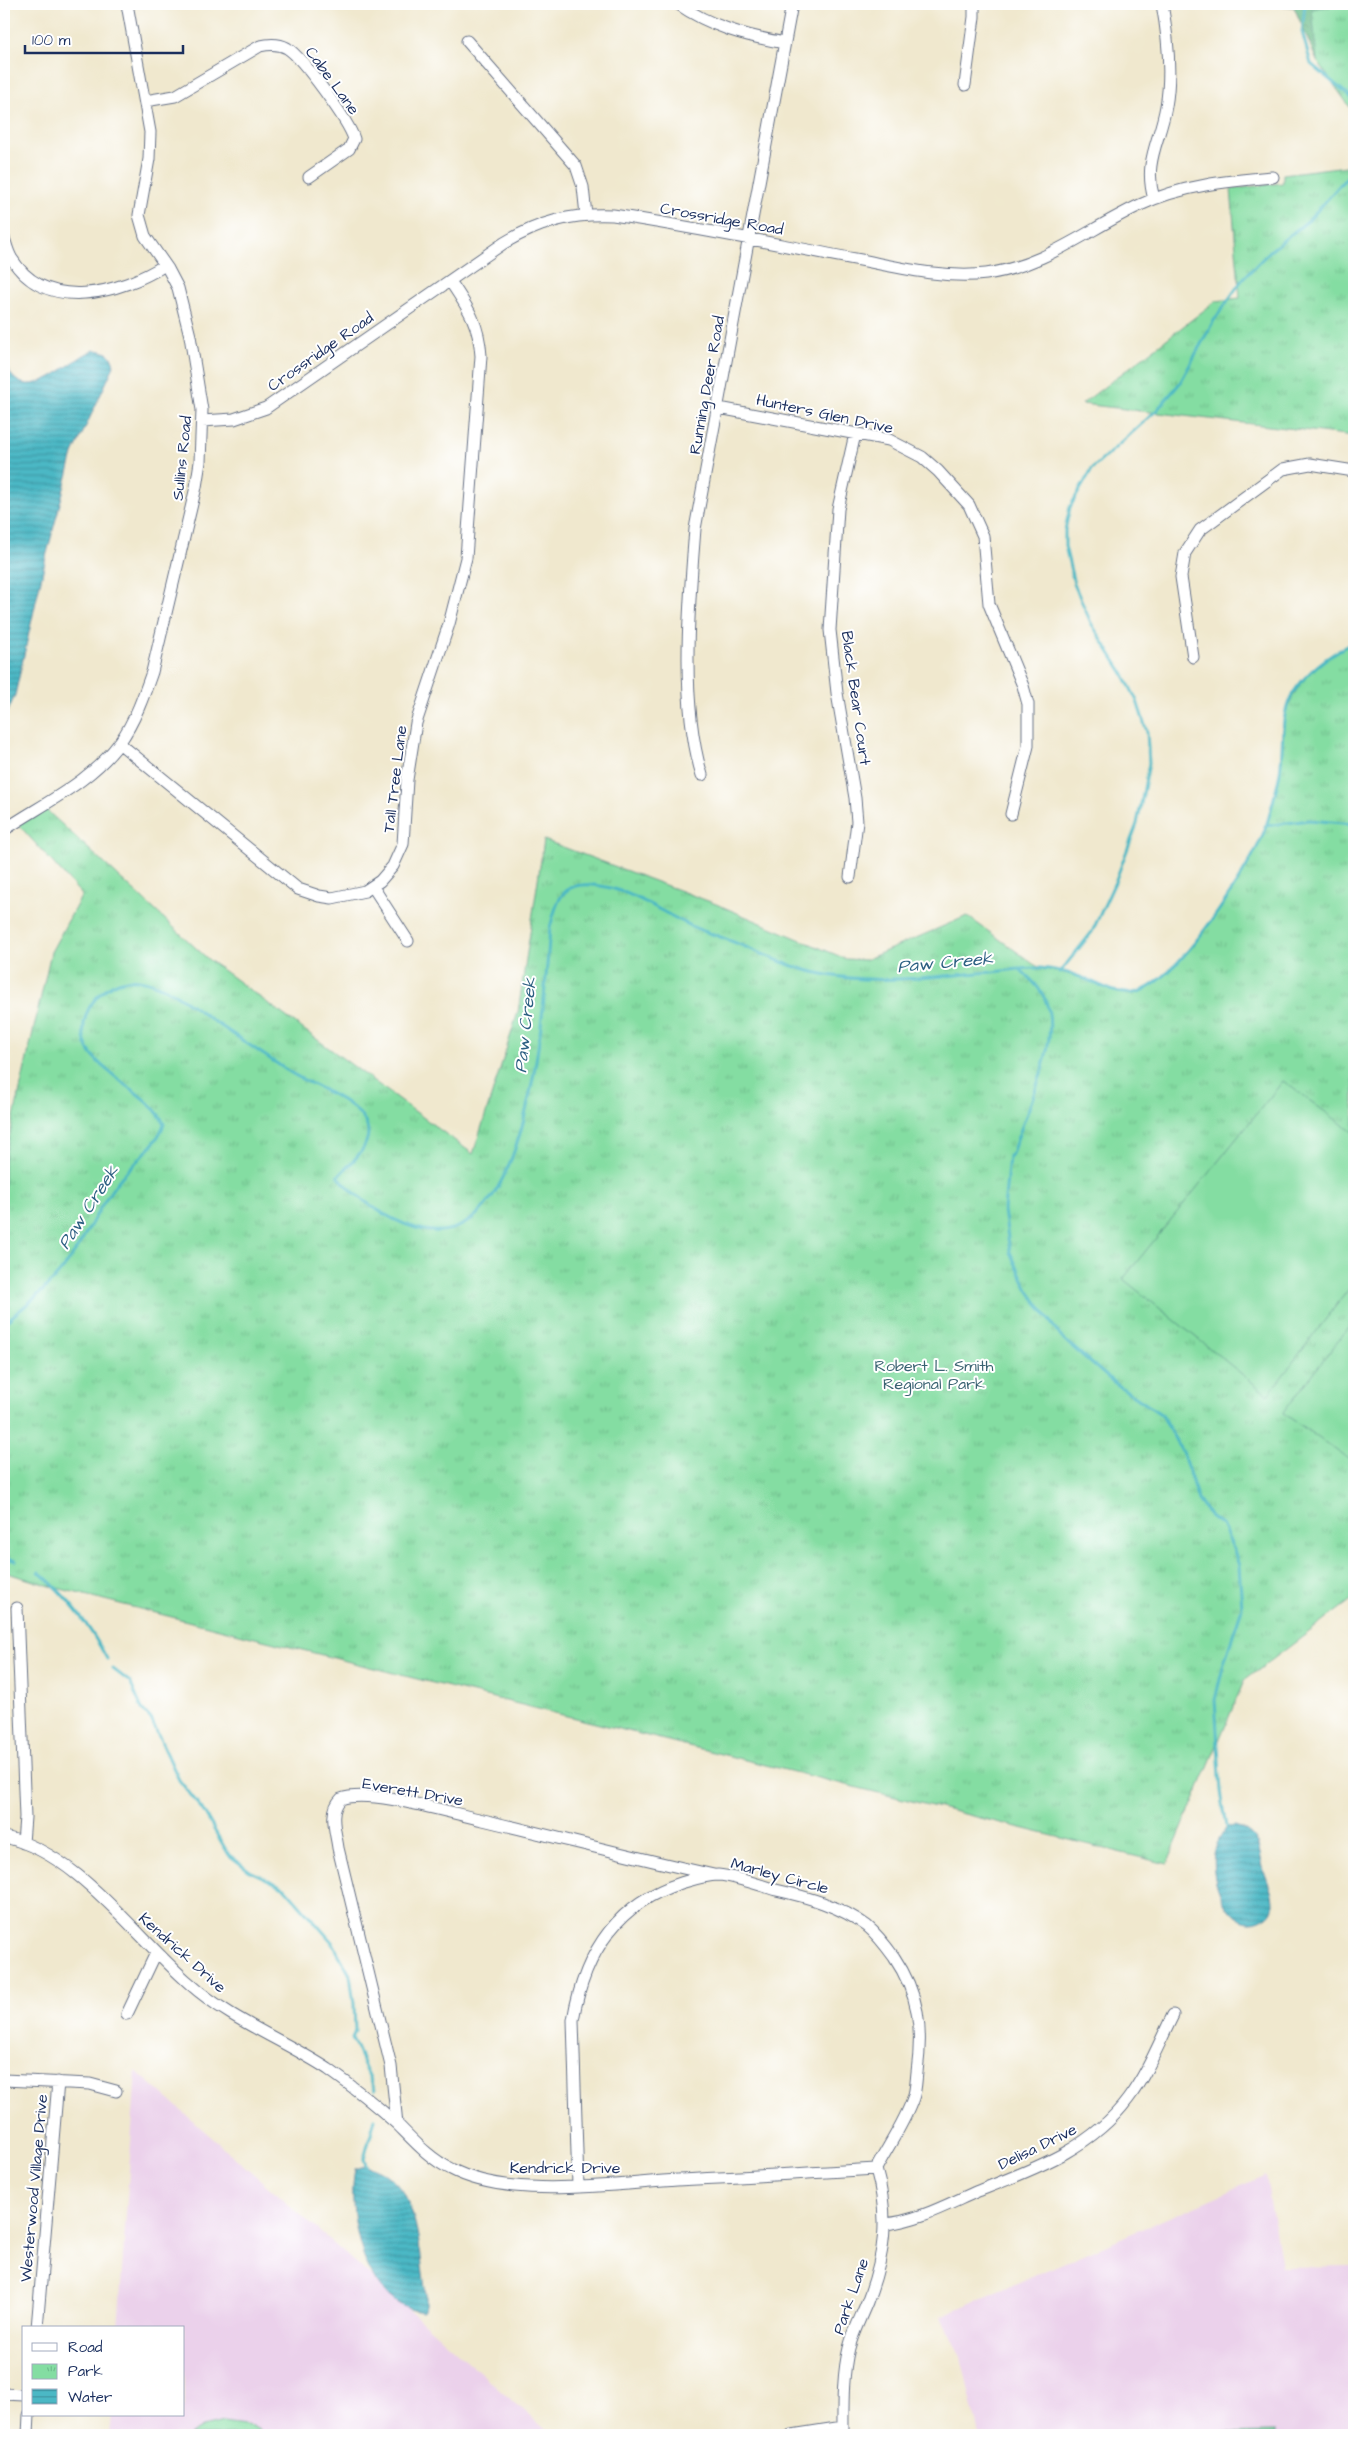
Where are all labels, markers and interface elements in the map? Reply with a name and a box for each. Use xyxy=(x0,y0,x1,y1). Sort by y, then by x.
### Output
scale bar xyxy=(25,22,182,54)
text: 100 m xyxy=(32,30,71,51)
street label: Cabe Lane xyxy=(300,42,365,119)
street label: Crossridge Road xyxy=(658,197,785,242)
street label: Crossridge Road xyxy=(263,307,379,397)
street label: Running Deer Road xyxy=(684,314,731,456)
street label: Hunters Glen Drive xyxy=(754,389,896,439)
street label: Sullins Road xyxy=(167,415,197,502)
street label: Black Bear Court xyxy=(836,629,876,767)
street label: Tall Tree Lane xyxy=(377,724,413,834)
water label: Paw Creek xyxy=(896,946,995,979)
water label: Paw Creek xyxy=(508,975,543,1074)
water label: Paw Creek xyxy=(52,1160,125,1254)
park label: Robert L. Smith Regional Park xyxy=(874,1355,994,1396)
street label: Everett Drive xyxy=(361,1772,465,1812)
street label: Marley Circle xyxy=(728,1852,831,1901)
street label: Kendrick Drive xyxy=(134,1908,231,1998)
street label: Westerwood Village Drive xyxy=(15,2093,54,2283)
street label: Delisa Drive xyxy=(994,2118,1081,2175)
street label: Kendrick Drive xyxy=(510,2157,621,2179)
street label: Park Lane xyxy=(828,2255,874,2337)
legend xyxy=(22,2326,185,2416)
text: Road xyxy=(68,2337,103,2358)
text: Park xyxy=(68,2361,103,2382)
text: Water xyxy=(68,2387,112,2408)

